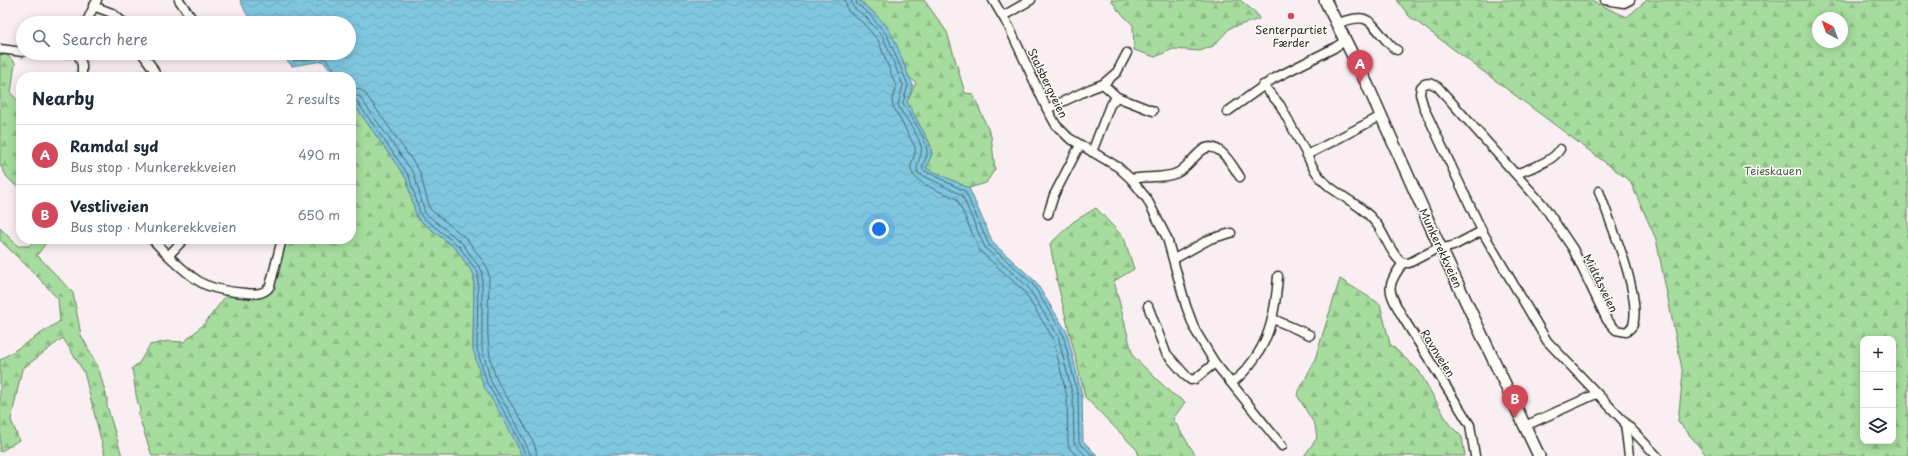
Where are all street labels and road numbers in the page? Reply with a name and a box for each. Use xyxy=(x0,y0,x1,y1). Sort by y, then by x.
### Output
street label: Stalsbergveien xyxy=(1024,45,1072,121)
street label: Munkerekkveien xyxy=(1415,205,1467,291)
street label: Midtåsveien xyxy=(1579,251,1623,315)
street label: Ravnveien xyxy=(1417,326,1459,380)

